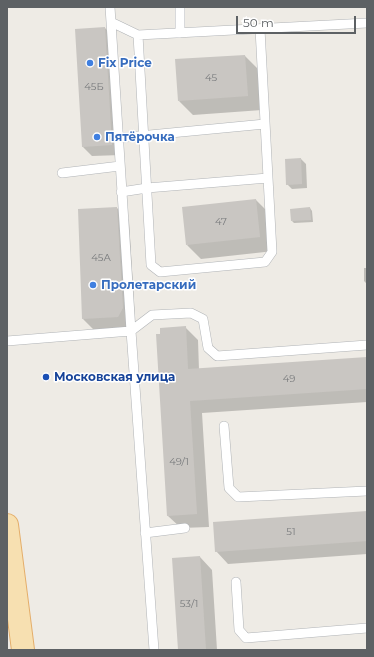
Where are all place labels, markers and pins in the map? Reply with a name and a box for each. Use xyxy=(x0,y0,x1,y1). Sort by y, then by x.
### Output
place label: Fix Price xyxy=(98,56,152,70)
marker: Fix Price xyxy=(85,58,95,68)
place label: Пятёрочка xyxy=(105,130,175,144)
marker: Пятёрочка xyxy=(92,132,102,142)
place label: Пролетарский xyxy=(101,278,196,292)
marker: Пролетарский xyxy=(88,280,98,290)
place label: Московская улица xyxy=(54,370,175,384)
marker: Московская улица xyxy=(41,372,51,382)

